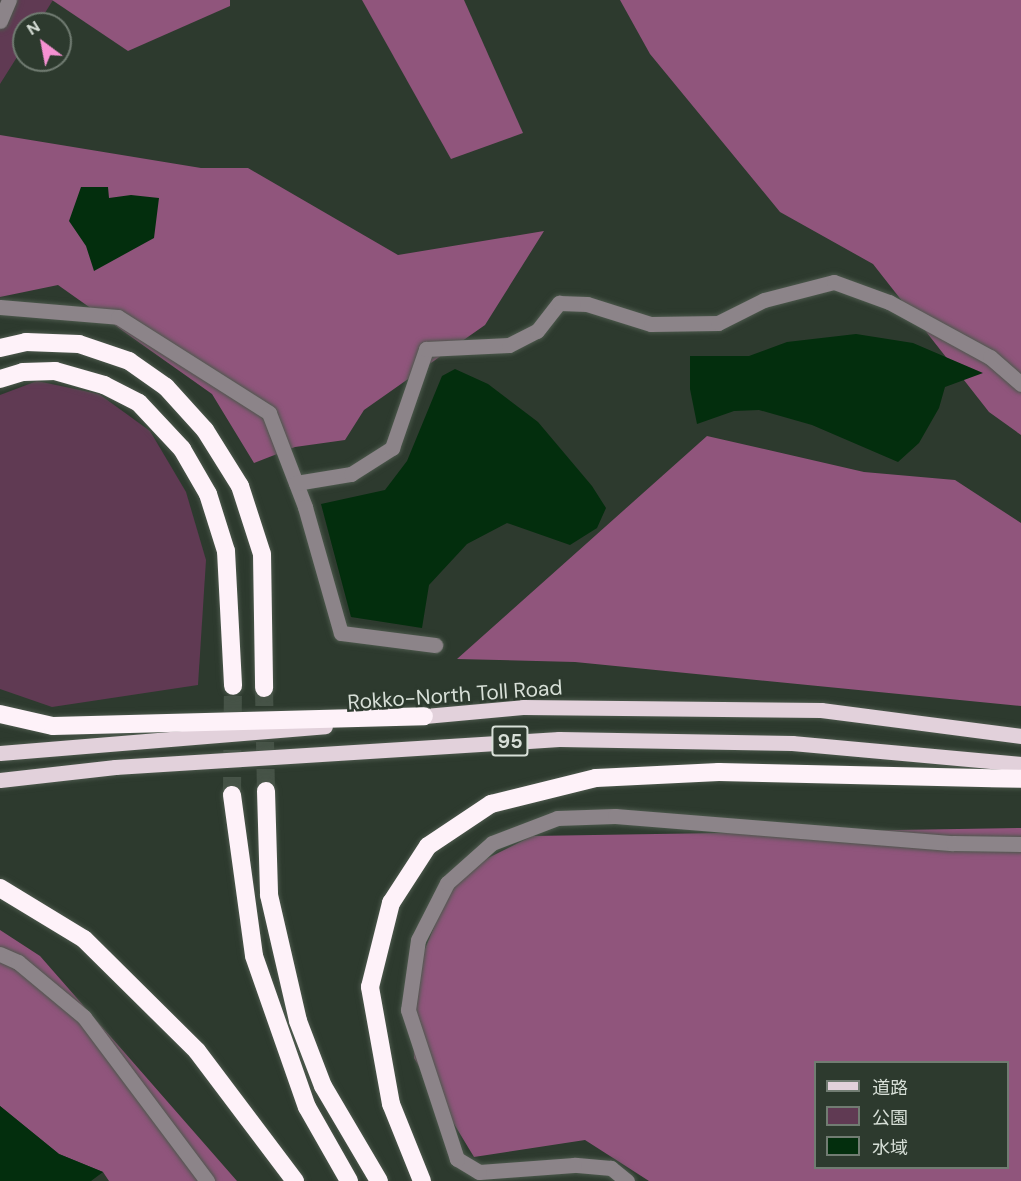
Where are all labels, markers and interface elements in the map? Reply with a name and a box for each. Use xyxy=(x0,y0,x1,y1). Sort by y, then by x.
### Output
north arrow xyxy=(12,12,72,72)
text: N xyxy=(23,16,44,40)
street label: Rokko-North Toll Road xyxy=(347,675,563,715)
road number: 95 xyxy=(490,724,530,758)
legend xyxy=(814,1061,1009,1169)
text: 道路 xyxy=(872,1076,908,1100)
text: 公園 xyxy=(872,1106,908,1130)
text: 水域 xyxy=(872,1136,908,1160)

